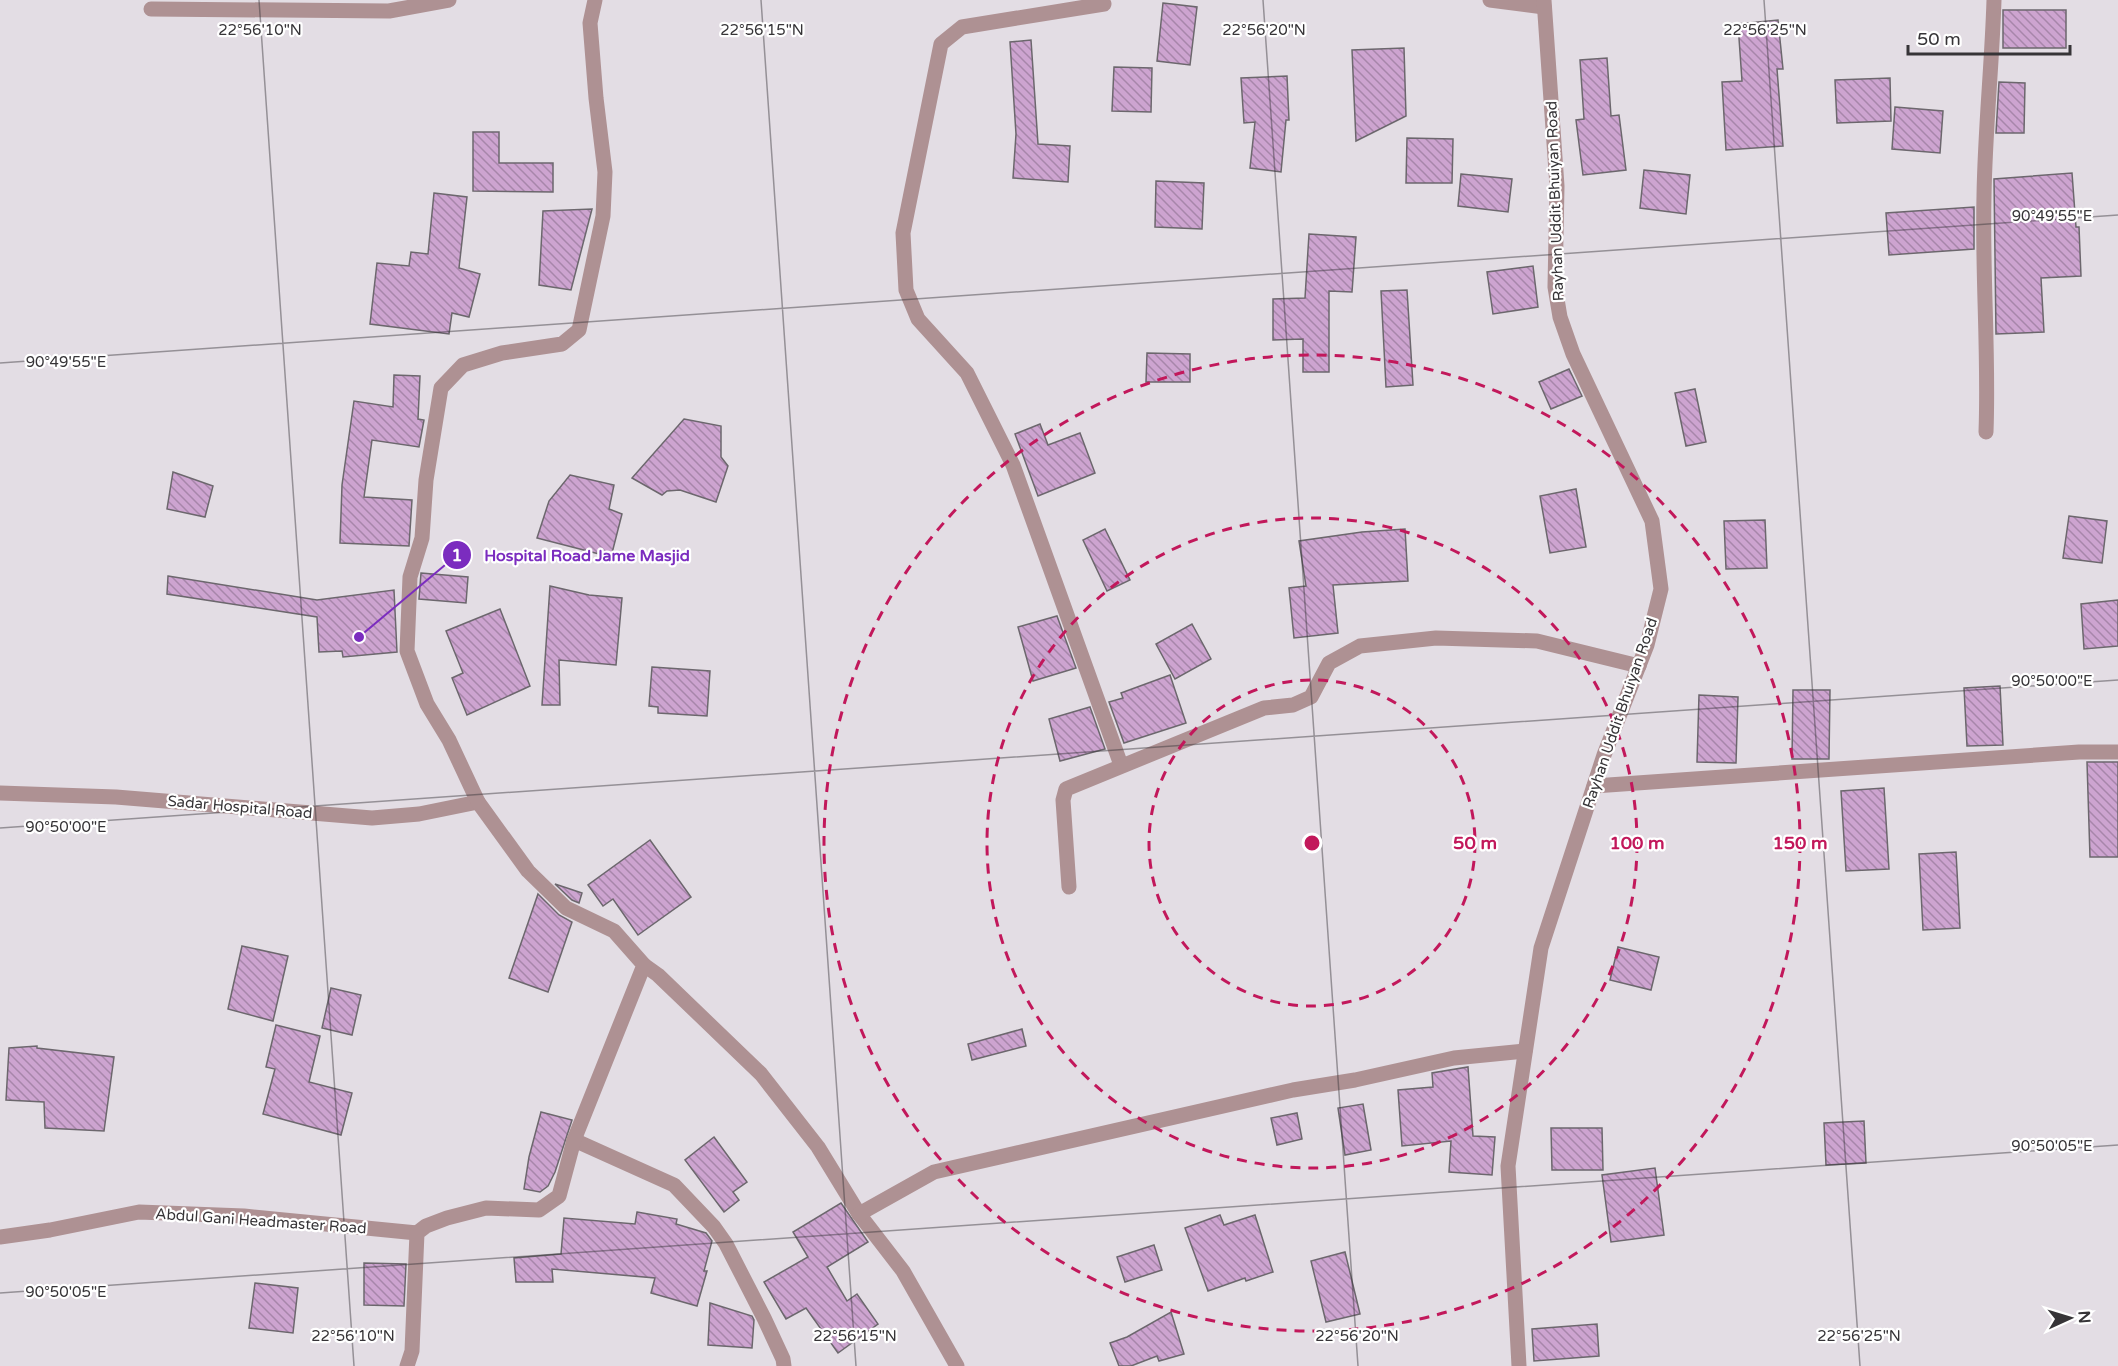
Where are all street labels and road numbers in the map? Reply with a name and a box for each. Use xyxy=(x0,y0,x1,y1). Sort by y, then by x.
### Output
street label: Rayhan Uddit Bhuiyan Road xyxy=(1543,101,1567,301)
street label: Rayhan Uddit Bhuiyan Road xyxy=(1579,615,1661,811)
street label: Sadar Hospital Road xyxy=(167,792,313,822)
street label: Abdul Gani Headmaster Road xyxy=(155,1205,367,1237)

